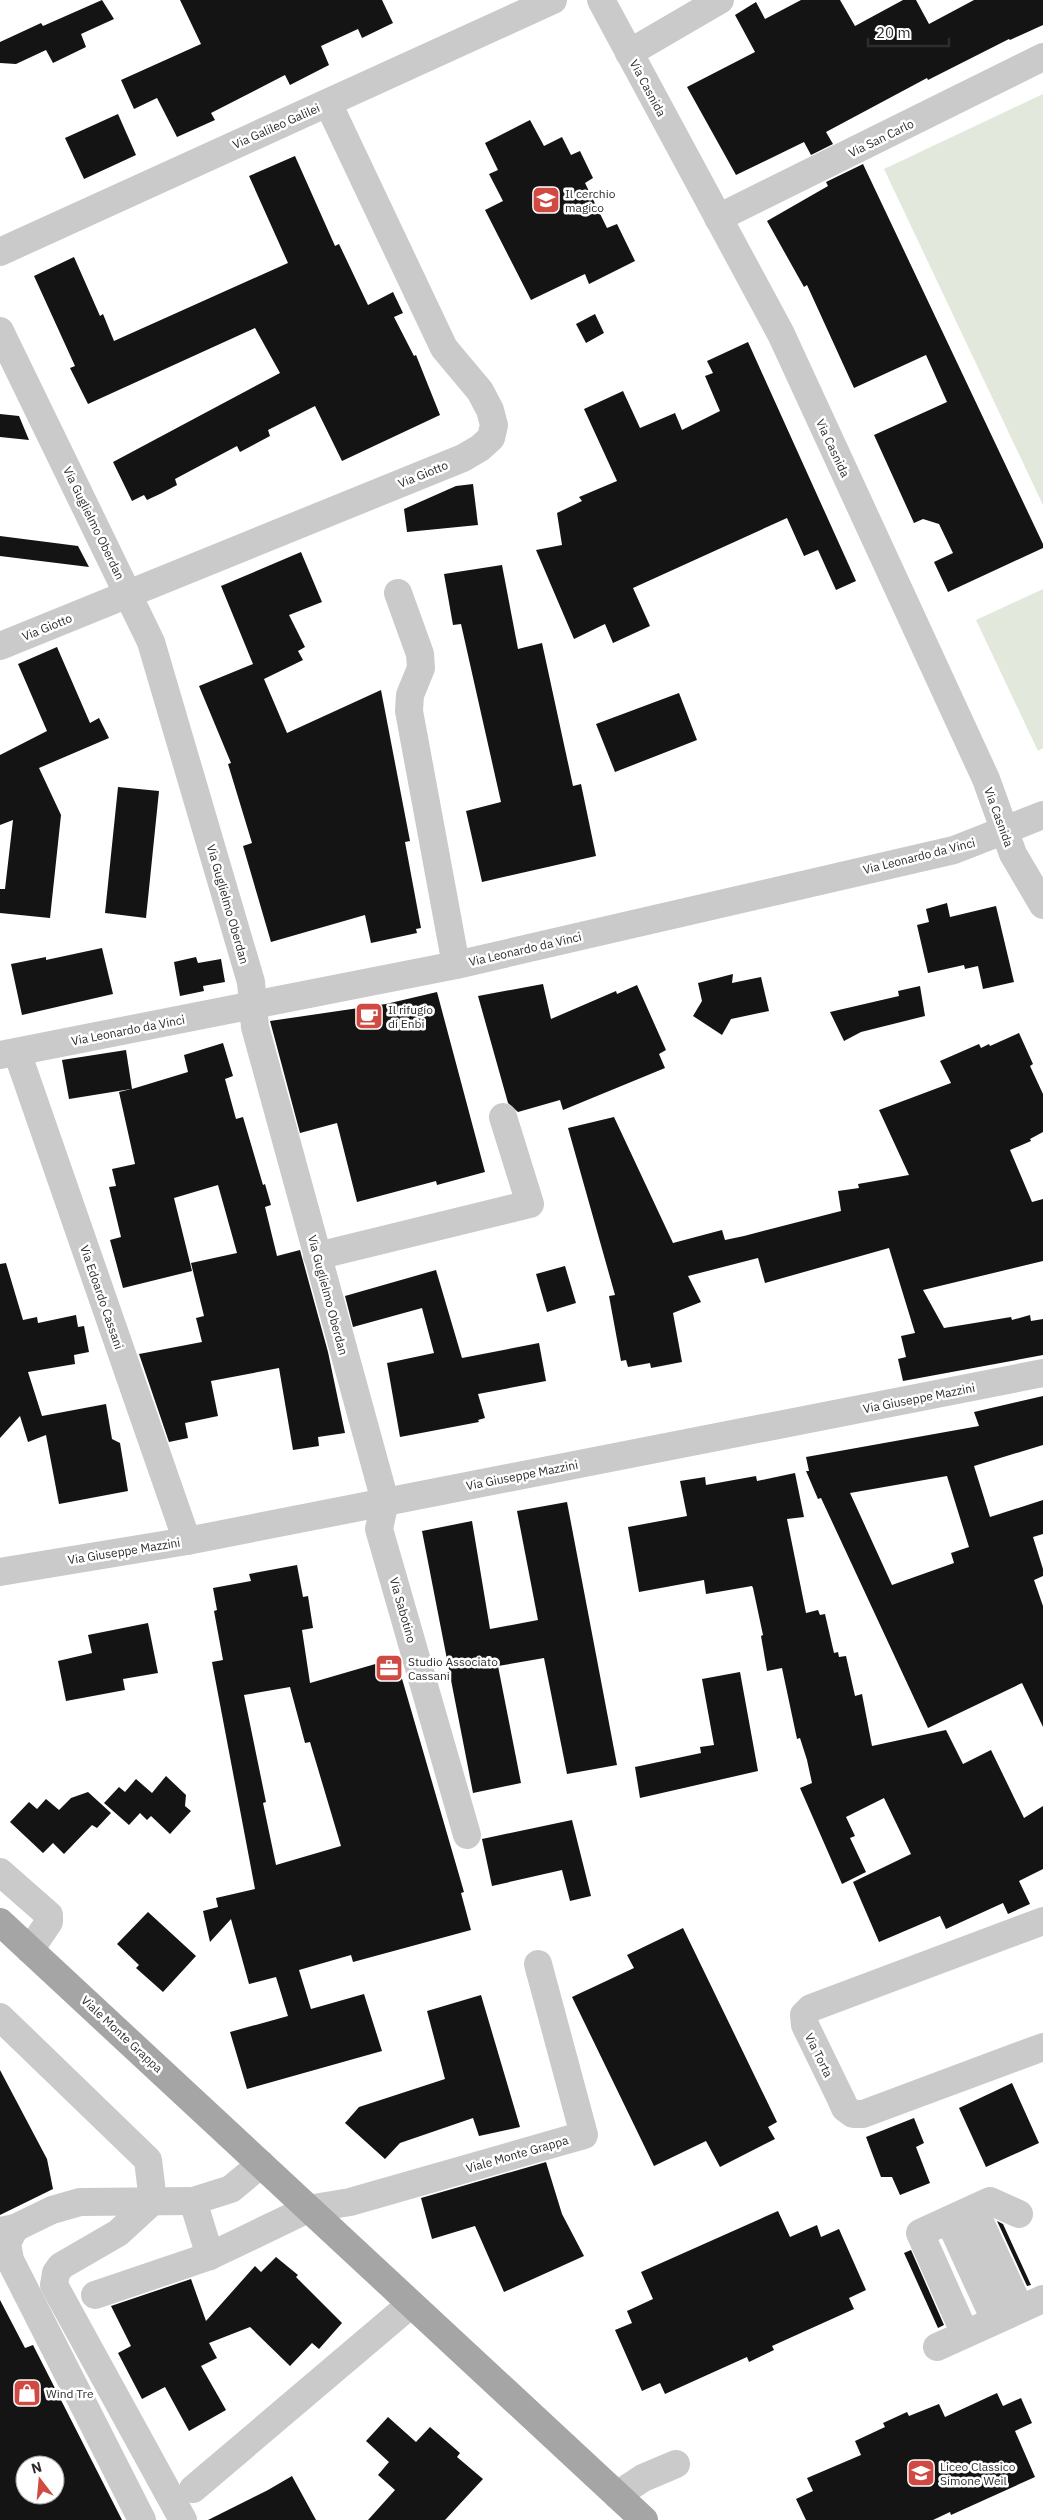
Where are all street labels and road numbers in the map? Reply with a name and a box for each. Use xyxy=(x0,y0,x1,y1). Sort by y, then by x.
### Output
street label: Via Casnida xyxy=(627,57,670,120)
street label: Via Galileo Galilei xyxy=(230,100,322,152)
street label: Via San Carlo xyxy=(846,116,916,160)
street label: Via Casnida xyxy=(813,417,853,480)
street label: Via Giotto xyxy=(396,457,450,491)
street label: Via Guglielmo Oberdan xyxy=(60,464,128,582)
street label: Via Giotto xyxy=(20,610,74,644)
street label: Via Casnida xyxy=(981,785,1017,849)
street label: Via Leonardo da Vinci xyxy=(861,835,977,877)
street label: Via Guglielmo Oberdan xyxy=(204,842,252,966)
street label: Via Leonardo da Vinci xyxy=(467,929,583,969)
street label: Via Leonardo da Vinci xyxy=(70,1012,186,1048)
street label: Via Guglielmo Oberdan xyxy=(305,1233,351,1357)
street label: Via Edoardo Cassani xyxy=(77,1243,127,1351)
street label: Via Giuseppe Mazzini xyxy=(862,1380,976,1416)
street label: Via Giuseppe Mazzini xyxy=(465,1457,579,1493)
street label: Via Giuseppe Mazzini xyxy=(67,1535,181,1567)
street label: Via Sabotino xyxy=(387,1576,420,1645)
street label: Viale Monte Grappa xyxy=(78,1992,166,2076)
street label: Via Torta xyxy=(802,2030,836,2080)
street label: Viale Monte Grappa xyxy=(464,2132,570,2176)

